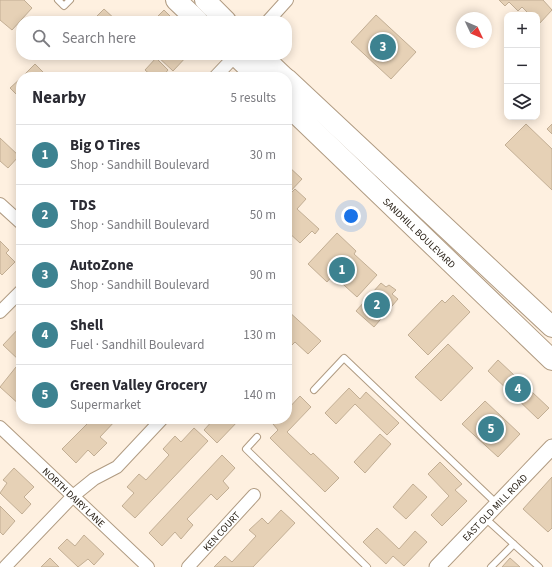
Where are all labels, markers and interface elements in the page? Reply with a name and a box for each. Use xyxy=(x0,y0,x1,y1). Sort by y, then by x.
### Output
north arrow xyxy=(456,12,492,48)
map controls xyxy=(504,12,540,120)
button: + xyxy=(504,12,540,48)
search box xyxy=(16,16,292,60)
icon: search xyxy=(30,27,52,49)
text: Search here xyxy=(62,28,136,49)
pin: 3 xyxy=(370,32,396,62)
button: − xyxy=(504,48,540,84)
button: layers xyxy=(504,84,540,120)
text: Nearby xyxy=(32,86,86,110)
text: 5 results xyxy=(231,89,276,107)
text: Big O Tires xyxy=(70,135,140,156)
text: 1 xyxy=(42,146,48,164)
text: 30 m xyxy=(250,146,276,164)
text: Shop · Sandhill Boulevard xyxy=(70,156,210,174)
text: TDS xyxy=(70,195,96,216)
street label: SANDHILL BOULEVARD xyxy=(380,195,458,272)
text: 2 xyxy=(42,206,48,224)
text: 50 m xyxy=(250,206,276,224)
your location xyxy=(341,206,361,226)
text: Shop · Sandhill Boulevard xyxy=(70,216,210,234)
text: AutoZone xyxy=(70,255,133,276)
pin: 1 xyxy=(329,255,355,285)
text: 3 xyxy=(42,266,48,284)
text: 90 m xyxy=(250,266,276,284)
text: Shop · Sandhill Boulevard xyxy=(70,276,210,294)
pin: 2 xyxy=(364,290,390,320)
text: Shell xyxy=(70,315,103,336)
text: 4 xyxy=(42,326,48,344)
text: 130 m xyxy=(243,326,276,344)
text: Fuel · Sandhill Boulevard xyxy=(70,336,204,354)
pin: 4 xyxy=(505,374,531,404)
text: Green Valley Grocery xyxy=(70,375,207,396)
text: 5 xyxy=(42,386,48,404)
text: 140 m xyxy=(243,386,276,404)
text: Supermarket xyxy=(70,396,141,414)
pin: 5 xyxy=(478,414,504,444)
street label: NORTH DAIRY LANE xyxy=(39,465,108,531)
street label: EAST OLD MILL ROAD xyxy=(460,471,531,545)
street label: KEN COURT xyxy=(200,508,244,554)

